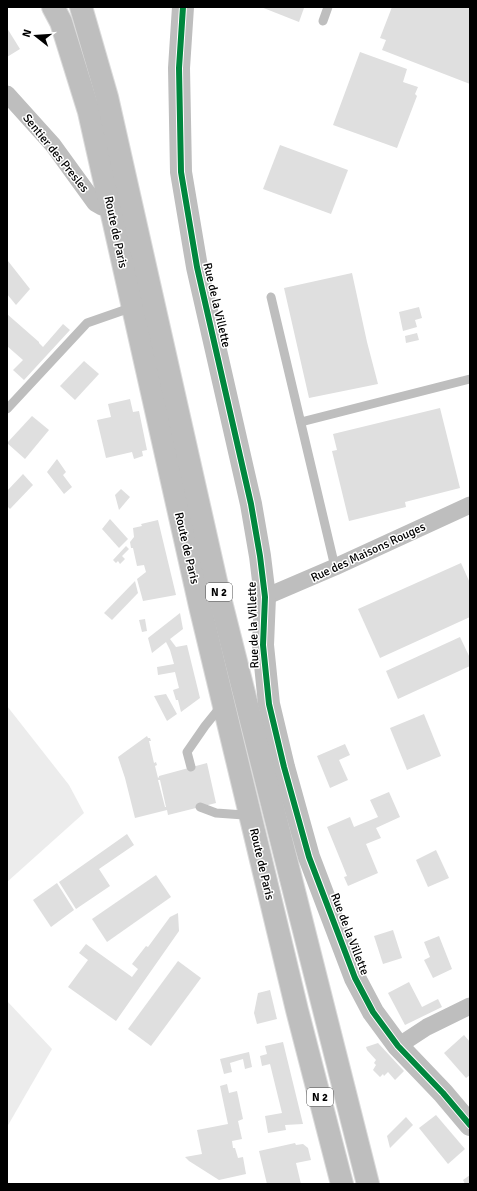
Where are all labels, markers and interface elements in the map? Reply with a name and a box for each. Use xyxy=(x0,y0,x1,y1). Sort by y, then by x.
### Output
north arrow xyxy=(16,16,56,56)
text: N xyxy=(20,28,34,39)
street label: Sentier des Presles xyxy=(19,111,92,196)
street label: Route de Paris xyxy=(101,195,130,270)
street label: Rue de la Villette xyxy=(199,261,234,349)
street label: Route de Paris xyxy=(171,511,202,586)
street label: Rue des Maisons Rouges xyxy=(308,519,428,586)
street label: Rue de la Villette xyxy=(244,581,263,669)
road number: N 2 xyxy=(206,583,232,601)
street label: Route de Paris xyxy=(246,827,277,902)
street label: Rue de la Villette xyxy=(327,891,372,977)
road number: N 2 xyxy=(307,1088,333,1106)

